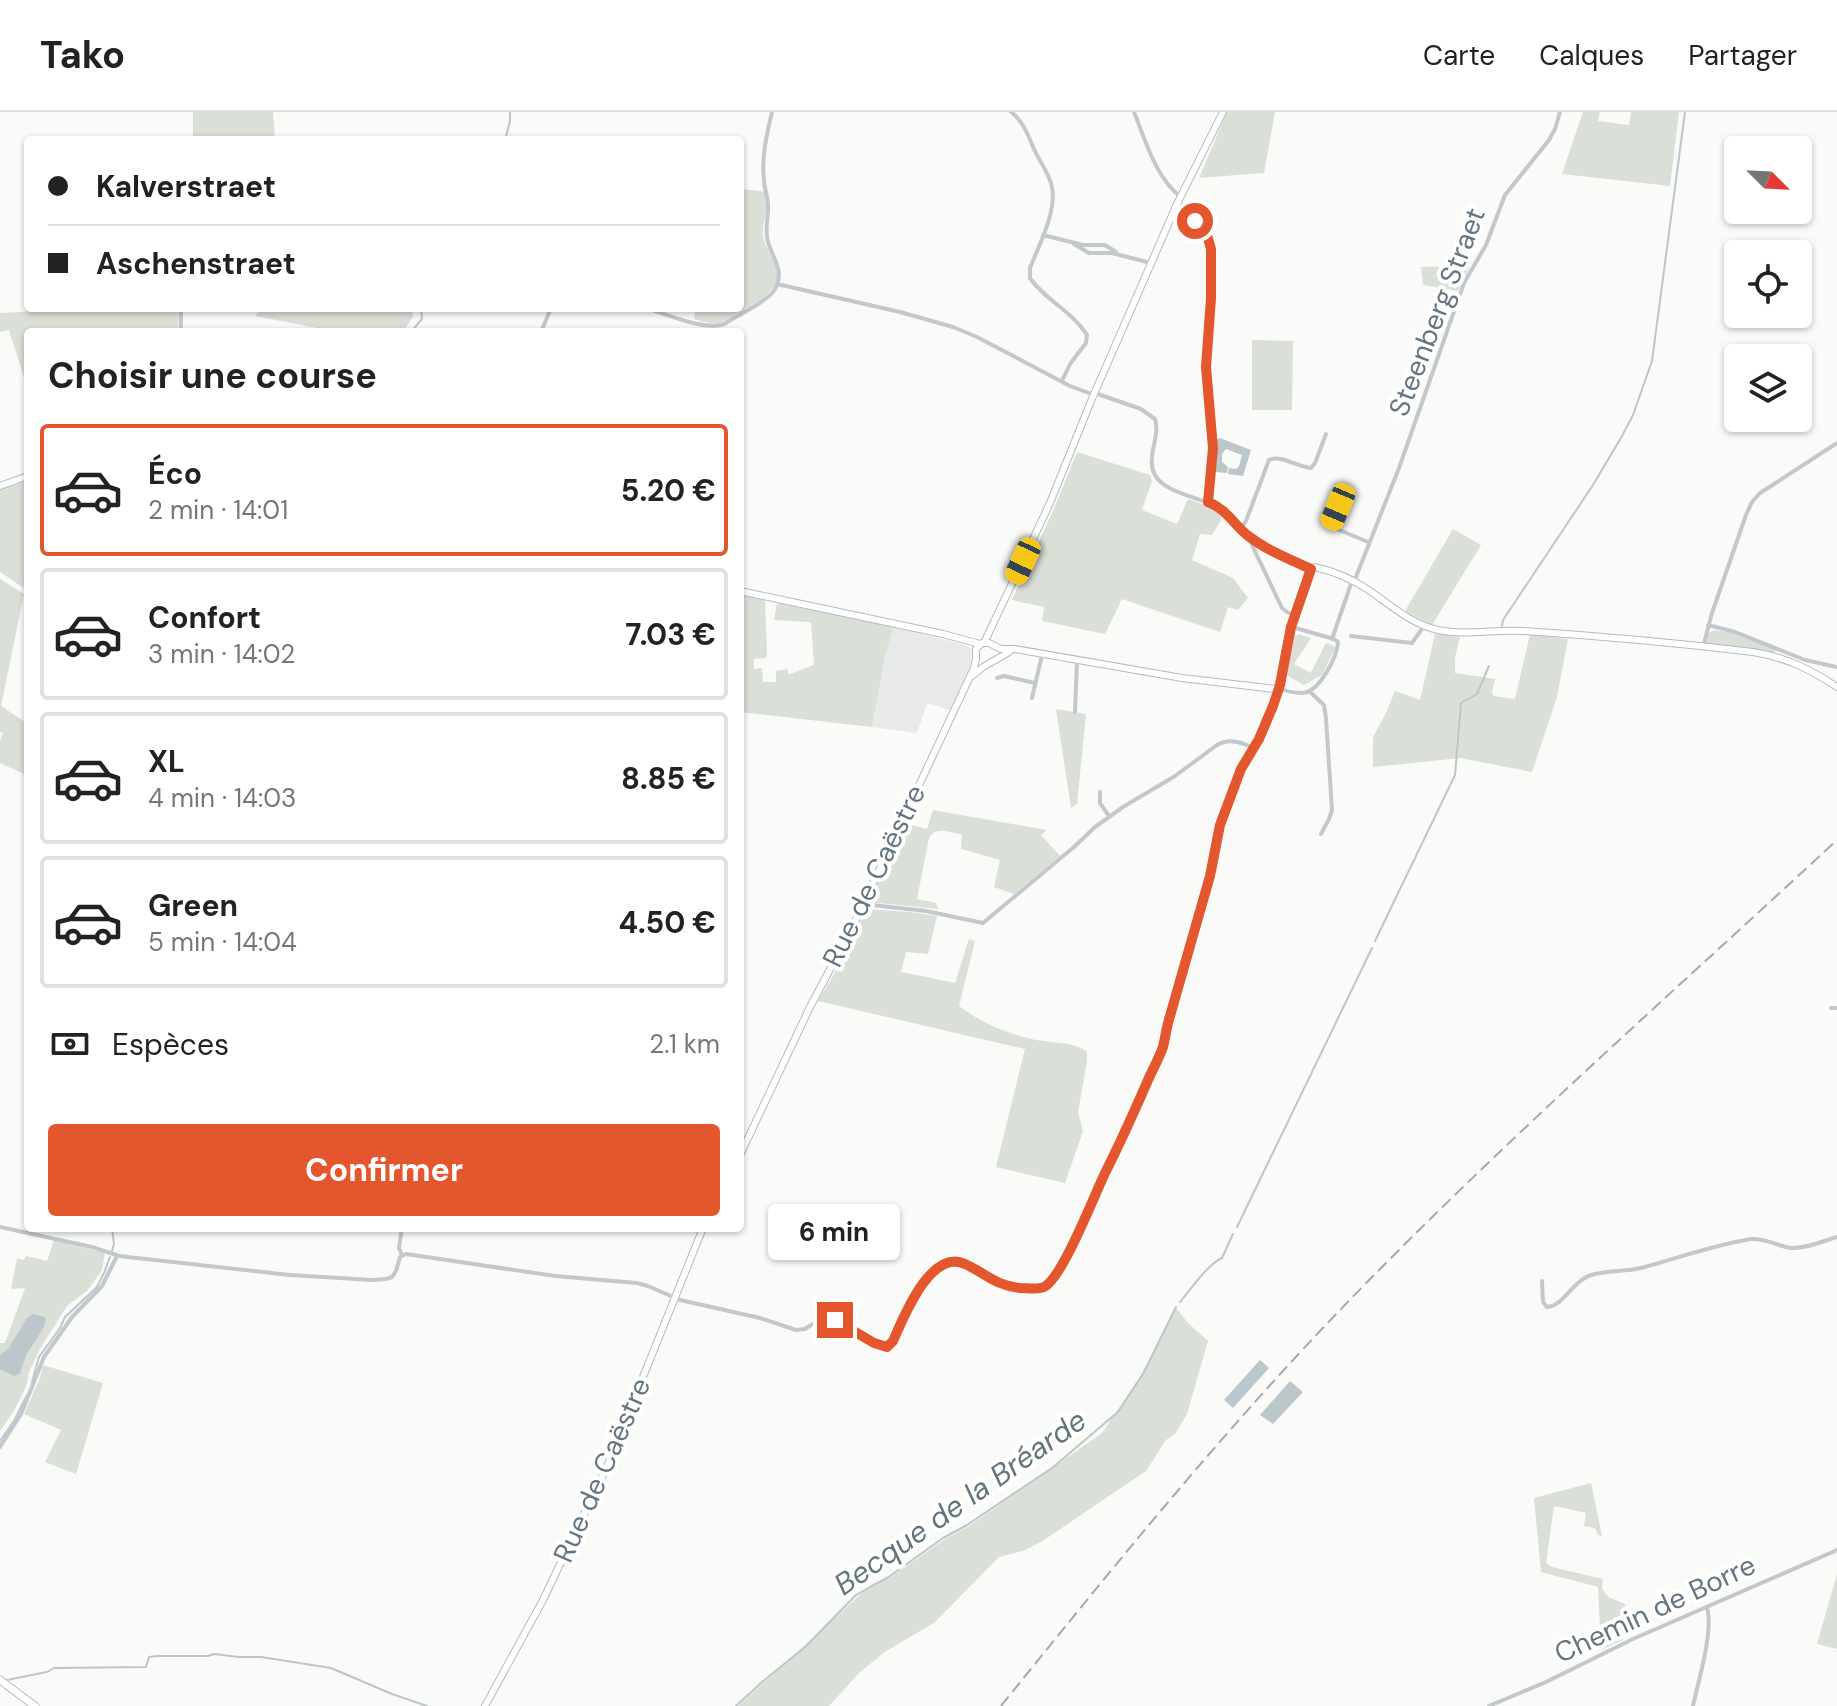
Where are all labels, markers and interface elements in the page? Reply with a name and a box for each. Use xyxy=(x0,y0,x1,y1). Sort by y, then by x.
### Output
text: Tako xyxy=(40,30,125,80)
text: Carte xyxy=(1423,37,1495,74)
text: Calques xyxy=(1539,37,1644,74)
text: Partager xyxy=(1688,37,1797,74)
north arrow xyxy=(1724,136,1812,224)
map controls xyxy=(1724,136,1812,432)
text: Kalverstraet xyxy=(96,167,276,206)
street label: Steenberg Straet xyxy=(1380,202,1494,422)
route start xyxy=(1177,203,1213,239)
button: locate xyxy=(1724,240,1812,328)
text: Aschenstraet xyxy=(96,244,296,283)
button: layers xyxy=(1724,344,1812,432)
text: Choisir une course xyxy=(48,352,377,399)
icon: car xyxy=(52,454,124,526)
text: Éco xyxy=(148,454,202,493)
text: 5.20 € xyxy=(621,471,716,510)
car xyxy=(1318,480,1358,534)
text: 2 min · 14:01 xyxy=(148,493,288,527)
car xyxy=(1002,534,1044,588)
icon: car xyxy=(52,598,124,670)
text: Confort xyxy=(148,598,261,637)
text: 7.03 € xyxy=(625,615,716,654)
text: 3 min · 14:02 xyxy=(148,637,295,671)
icon: car xyxy=(52,742,124,814)
text: XL xyxy=(148,742,185,781)
text: 8.85 € xyxy=(621,759,716,798)
street label: Rue de Caëstre xyxy=(814,779,934,973)
text: 4 min · 14:03 xyxy=(148,781,296,815)
icon: car xyxy=(52,886,124,958)
text: Green xyxy=(148,886,238,925)
text: 4.50 € xyxy=(618,903,716,942)
text: 5 min · 14:04 xyxy=(148,925,297,959)
icon: cash xyxy=(48,1022,92,1066)
text: Espèces xyxy=(112,1025,229,1064)
text: 2.1 km xyxy=(649,1027,720,1061)
button: Confirmer xyxy=(48,1124,720,1216)
callout: 6 min xyxy=(769,1204,901,1260)
text: 6 min xyxy=(799,1215,869,1249)
route end xyxy=(817,1302,853,1338)
street label: Rue de Caëstre xyxy=(545,1372,659,1568)
water label: Becque de la Bréarde xyxy=(826,1400,1094,1604)
street label: Chemin de Borre xyxy=(1549,1546,1761,1672)

